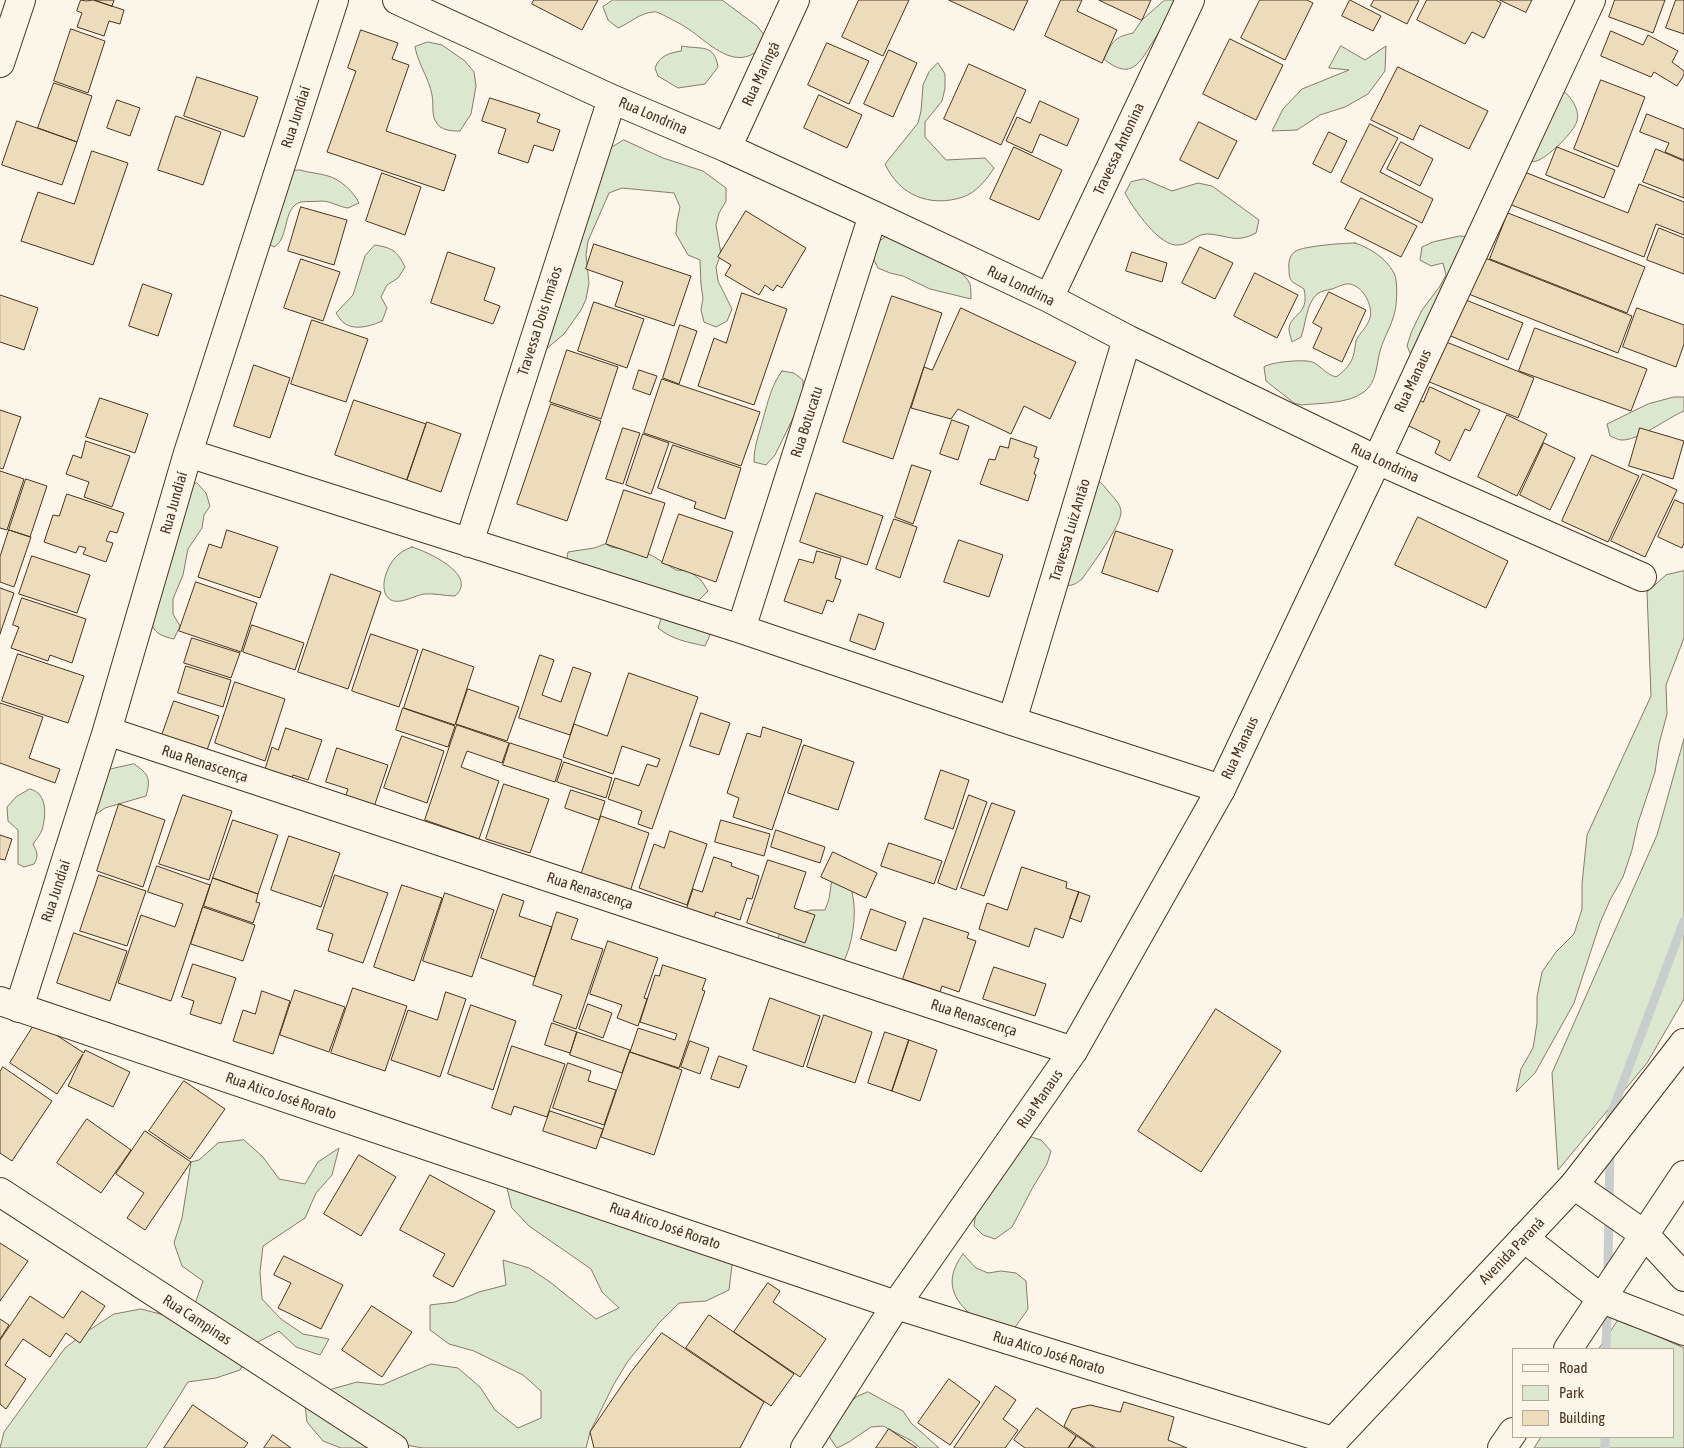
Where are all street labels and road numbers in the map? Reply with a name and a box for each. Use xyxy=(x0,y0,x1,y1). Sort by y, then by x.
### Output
street label: Rua Maringá xyxy=(738,39,784,109)
street label: Rua Jundiaí xyxy=(278,84,314,150)
street label: Rua Londrina xyxy=(616,93,690,139)
street label: Travessa Antonina xyxy=(1090,100,1148,198)
street label: Rua Londrina xyxy=(984,262,1058,310)
street label: Travessa Dois Irmãos xyxy=(514,264,566,378)
street label: Rua Manaus xyxy=(1391,347,1435,415)
street label: Rua Botucatu xyxy=(787,384,827,460)
street label: Rua Londrina xyxy=(1348,439,1422,487)
street label: Rua Jundiaí xyxy=(157,470,191,536)
street label: Travessa Luiz Antão xyxy=(1046,477,1094,583)
street label: Rua Manaus xyxy=(1218,714,1262,782)
street label: Rua Renascença xyxy=(160,742,250,786)
street label: Rua Jundiaí xyxy=(38,858,74,924)
street label: Rua Renascença xyxy=(545,869,635,913)
street label: Rua Renascença xyxy=(929,996,1019,1040)
street label: Rua Manaus xyxy=(1013,1066,1067,1132)
street label: Rua Atico José Rorato xyxy=(223,1069,339,1123)
street label: Rua Atico José Rorato xyxy=(607,1199,723,1253)
street label: Avenida Paraná xyxy=(1476,1214,1548,1288)
street label: Rua Campinas xyxy=(159,1291,235,1349)
street label: Rua Atico José Rorato xyxy=(991,1327,1107,1379)

